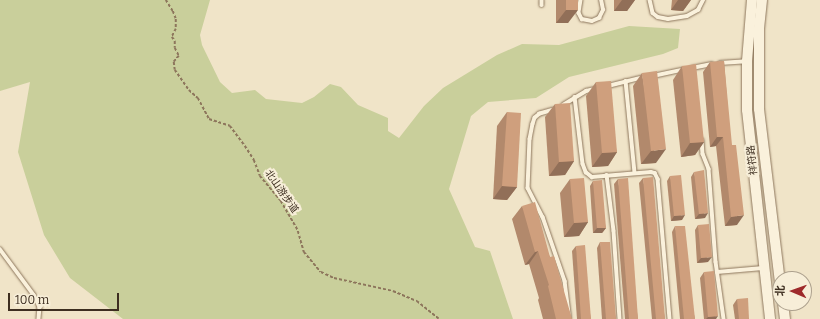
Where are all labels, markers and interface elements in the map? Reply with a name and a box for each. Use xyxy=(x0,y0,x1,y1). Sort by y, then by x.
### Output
street label: 祥符路 xyxy=(745,144,761,176)
street label: 北山游步道 xyxy=(262,168,300,216)
north arrow xyxy=(772,271,812,311)
scale bar xyxy=(10,285,121,311)
text: 北 xyxy=(774,285,787,296)
text: 100 m xyxy=(15,293,49,307)

